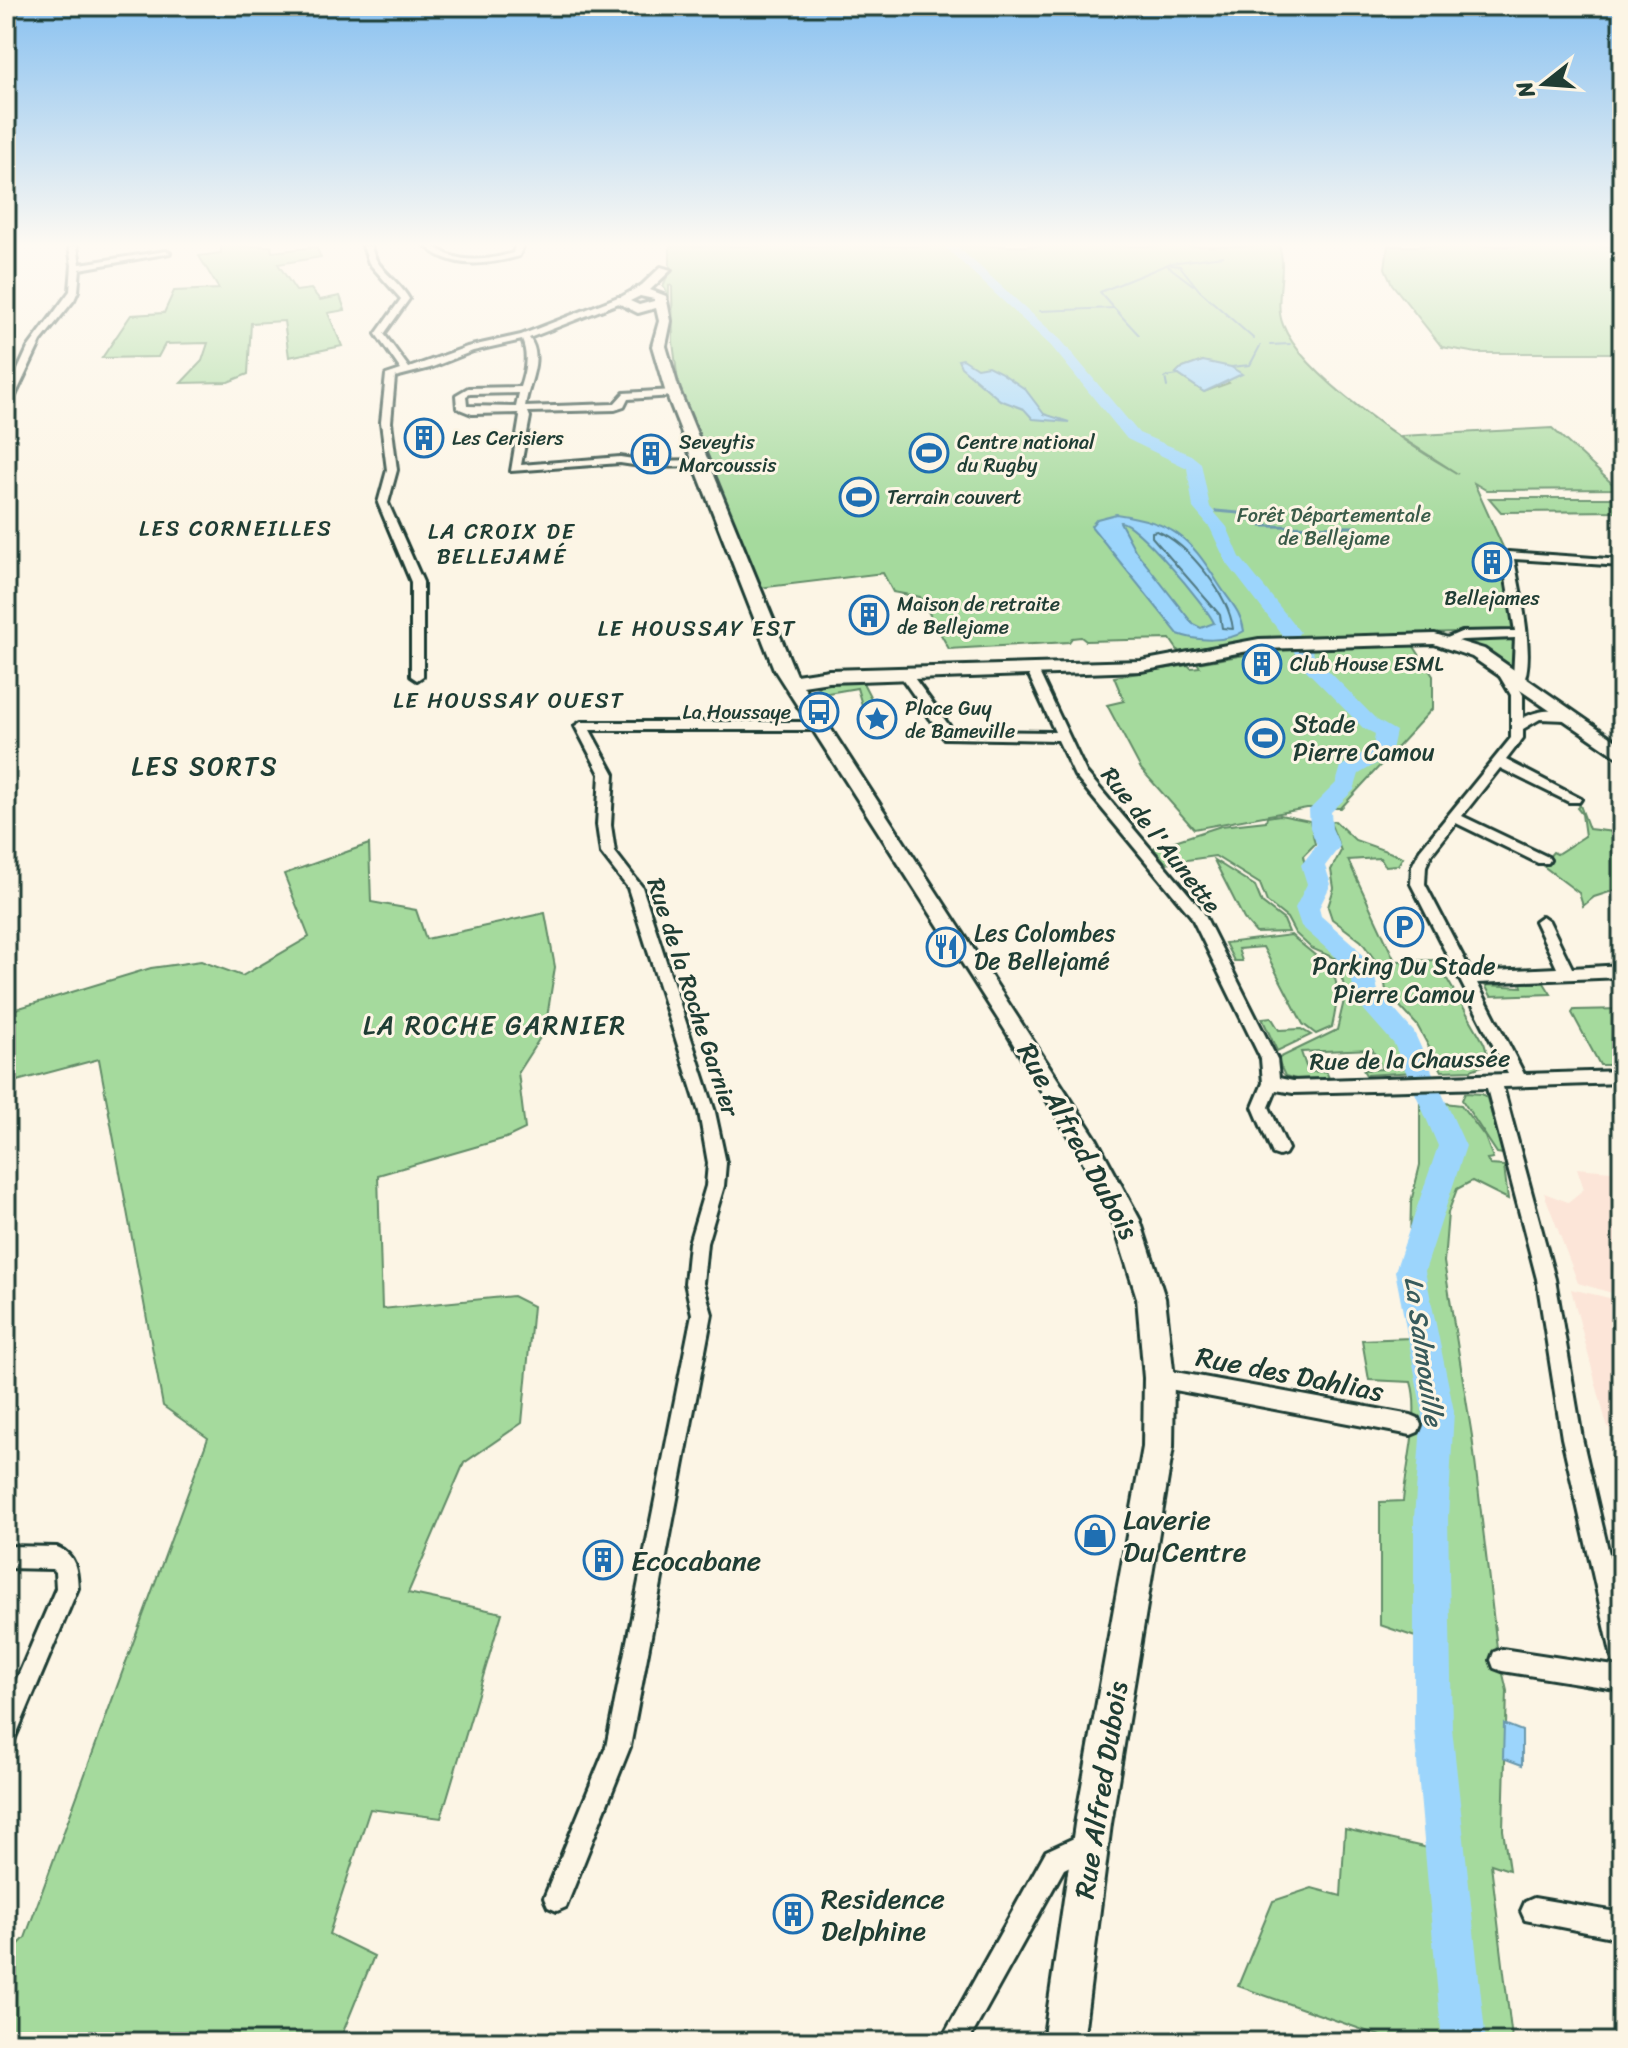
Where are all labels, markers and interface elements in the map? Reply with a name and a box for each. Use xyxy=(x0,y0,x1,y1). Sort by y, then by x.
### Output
north arrow xyxy=(1504,44,1584,124)
text: N xyxy=(1504,76,1547,104)
building icon: Les Cerisiers xyxy=(403,417,445,459)
place label: Les Cerisiers xyxy=(452,421,565,456)
place label: Seveytis Marcoussis xyxy=(679,425,777,483)
place label: Centre national du Rugby xyxy=(957,425,1096,483)
sports icon: Centre national du Rugby xyxy=(908,432,950,474)
building icon: Seveytis Marcoussis xyxy=(630,433,672,475)
sports icon: Terrain couvert xyxy=(838,476,880,518)
place label: Terrain couvert xyxy=(887,480,1022,515)
park label: Forêt Départementale de Bellejame xyxy=(1237,498,1431,556)
district label: LES CORNEILLES xyxy=(139,509,333,548)
district label: LA CROIX DE BELLEJAMÉ xyxy=(428,512,576,576)
building icon: Bellejames xyxy=(1471,541,1513,583)
place label: Bellejames xyxy=(1444,581,1540,616)
place label: Maison de retraite de Bellejame xyxy=(897,587,1060,645)
building icon: Maison de retraite de Bellejame xyxy=(848,594,890,636)
district label: LE HOUSSAY EST xyxy=(598,609,796,648)
building icon: Club House ESML xyxy=(1241,643,1283,685)
place label: Club House ESML xyxy=(1290,647,1444,682)
district label: LE HOUSSAY OUEST xyxy=(393,681,625,720)
bus stop icon: La Houssaye xyxy=(798,691,840,733)
place label: Place Guy de Bameville xyxy=(905,691,1015,749)
place label: La Houssaye xyxy=(683,695,791,730)
place icon: Place Guy de Bameville xyxy=(856,698,898,740)
place label: Stade Pierre Camou xyxy=(1293,703,1435,773)
sports icon: Stade Pierre Camou xyxy=(1244,717,1286,759)
district label: LES SORTS xyxy=(131,743,279,789)
street label: Rue de l'Aunette xyxy=(1090,757,1233,923)
street label: Rue de la Roche Garnier xyxy=(635,872,752,1124)
parking icon: Parking Du Stade Pierre Camou xyxy=(1383,906,1425,948)
place label: Les Colombes De Bellejamé xyxy=(974,912,1116,982)
restaurant icon: Les Colombes De Bellejamé xyxy=(925,926,967,968)
place label: Parking Du Stade Pierre Camou xyxy=(1312,945,1496,1015)
district label: LA ROCHE GARNIER xyxy=(363,1002,627,1048)
street label: Rue Alfred Dubois xyxy=(1003,1033,1153,1249)
street label: Rue de la Chaussée xyxy=(1309,1037,1511,1083)
water label: La Salmouille xyxy=(1391,1274,1458,1431)
street label: Rue des Dahlias xyxy=(1192,1332,1388,1416)
place label: Laverie Du Centre xyxy=(1123,1495,1246,1576)
shop icon: Laverie Du Centre xyxy=(1074,1514,1116,1556)
place label: Ecocabane xyxy=(631,1536,761,1585)
building icon: Ecocabane xyxy=(582,1539,624,1581)
street label: Rue Alfred Dubois xyxy=(1060,1677,1142,1902)
place label: Residence Delphine xyxy=(821,1874,945,1955)
building icon: Residence Delphine xyxy=(772,1893,814,1935)

